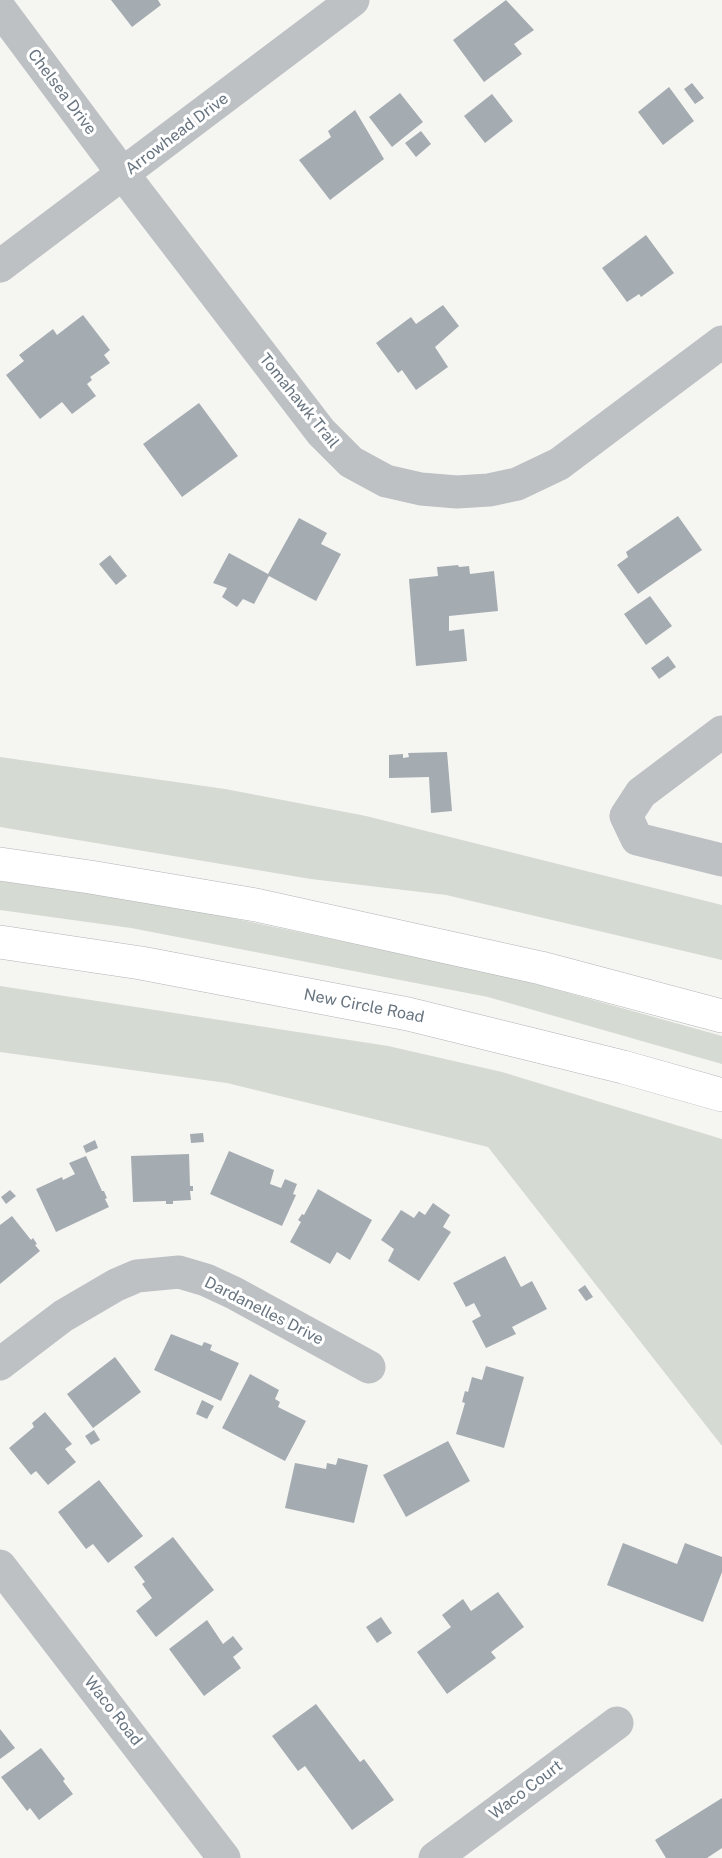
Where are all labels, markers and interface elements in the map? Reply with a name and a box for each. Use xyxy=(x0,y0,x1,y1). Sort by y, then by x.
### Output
street label: Chelsea Drive xyxy=(24,45,100,139)
street label: Arrowhead Drive xyxy=(122,89,232,179)
street label: Tomahawk Trail xyxy=(255,350,343,452)
street label: New Circle Road xyxy=(302,985,426,1027)
street label: Dardanelles Drive xyxy=(201,1273,327,1349)
street label: Waco Road xyxy=(80,1672,146,1750)
street label: Waco Court xyxy=(486,1756,566,1824)

